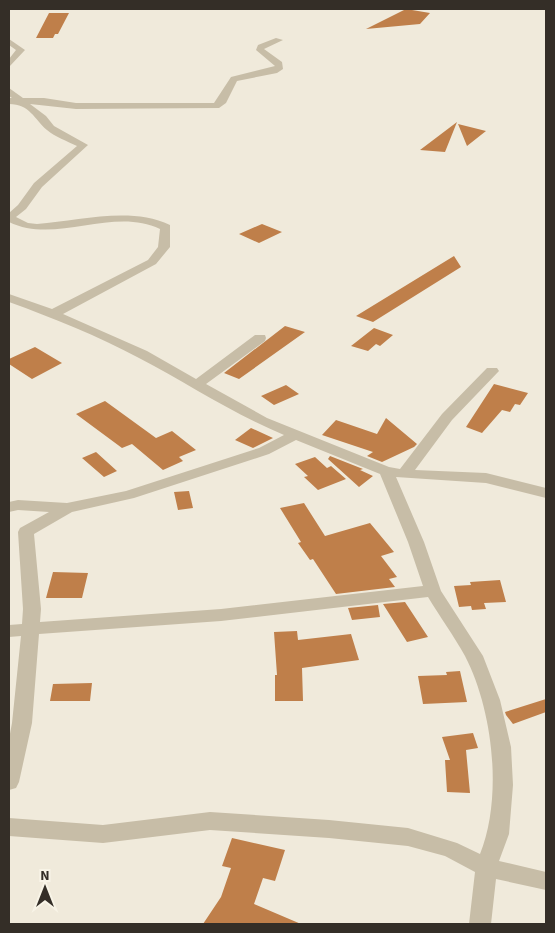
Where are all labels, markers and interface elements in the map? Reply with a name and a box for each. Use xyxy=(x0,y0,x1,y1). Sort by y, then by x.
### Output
north arrow xyxy=(20,863,70,913)
text: N xyxy=(40,866,50,886)

